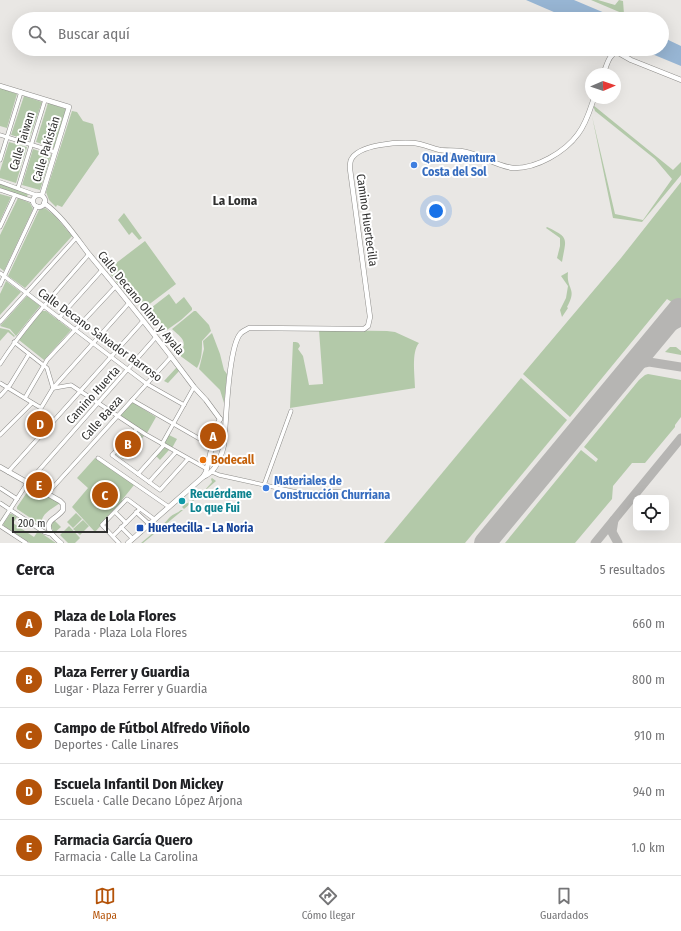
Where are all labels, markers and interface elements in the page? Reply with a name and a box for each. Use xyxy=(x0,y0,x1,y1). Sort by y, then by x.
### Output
search box xyxy=(12,12,669,56)
icon: search xyxy=(26,23,48,45)
text: Buscar aquí xyxy=(58,25,130,43)
north arrow xyxy=(585,68,621,104)
street label: Calle Taiwan xyxy=(6,110,38,172)
street label: Calle Pakistán xyxy=(29,114,63,184)
place label: Quad Aventura Costa del Sol xyxy=(422,151,496,179)
marker: Quad Aventura Costa del Sol xyxy=(409,160,419,170)
street label: Camino Huertecilla xyxy=(354,173,380,267)
district label: La Loma xyxy=(213,193,258,208)
your location xyxy=(426,201,446,221)
street label: Calle Decano Olmo y Ayala xyxy=(95,248,187,358)
street label: Calle Decano Salvador Barroso xyxy=(35,285,165,385)
street label: Camino Huerta xyxy=(63,363,123,427)
street label: Calle Baeza xyxy=(78,393,126,443)
pin: D xyxy=(27,409,53,439)
pin: A xyxy=(200,421,226,451)
pin: B xyxy=(115,429,141,459)
place label: Bodecall xyxy=(211,453,255,467)
marker: Bodecall xyxy=(198,455,208,465)
pin: E xyxy=(26,470,52,500)
place label: Materiales de Construcción Churriana xyxy=(274,474,390,502)
pin: C xyxy=(92,480,118,510)
marker: Materiales de Construcción Churriana xyxy=(261,483,271,493)
place label: Recuérdame Lo que Fui xyxy=(190,487,252,515)
map controls xyxy=(633,495,669,531)
button: locate xyxy=(633,495,669,531)
marker: Recuérdame Lo que Fui xyxy=(177,496,187,506)
scale bar xyxy=(12,515,108,534)
text: 200 m xyxy=(18,517,45,530)
place label: Huertecilla - La Noria xyxy=(148,521,253,535)
marker: Huertecilla - La Noria xyxy=(135,523,145,533)
text: Cerca xyxy=(16,559,55,580)
text: 5 resultados xyxy=(600,562,665,577)
text: Plaza de Lola Flores xyxy=(54,607,176,625)
text: A xyxy=(25,616,33,631)
text: 660 m xyxy=(632,616,665,631)
text: Parada · Plaza Lola Flores xyxy=(54,625,187,640)
text: Plaza Ferrer y Guardia xyxy=(54,663,190,681)
text: B xyxy=(25,672,33,687)
text: 800 m xyxy=(632,672,665,687)
text: Lugar · Plaza Ferrer y Guardia xyxy=(54,681,207,696)
text: Campo de Fútbol Alfredo Viñolo xyxy=(54,719,250,737)
text: C xyxy=(26,728,32,743)
text: 910 m xyxy=(634,728,665,743)
text: Deportes · Calle Linares xyxy=(54,737,179,752)
text: Escuela Infantil Don Mickey xyxy=(54,775,223,793)
text: D xyxy=(25,784,33,799)
text: 940 m xyxy=(633,784,665,799)
text: Escuela · Calle Decano López Arjona xyxy=(54,793,243,808)
text: Farmacia García Quero xyxy=(54,831,193,849)
text: E xyxy=(26,840,32,855)
text: 1.0 km xyxy=(631,840,665,855)
text: Farmacia · Calle La Carolina xyxy=(54,849,198,864)
tab: Mapa xyxy=(92,885,117,922)
tab: Cómo llegar xyxy=(302,885,355,922)
tab: Guardados xyxy=(540,885,589,922)

